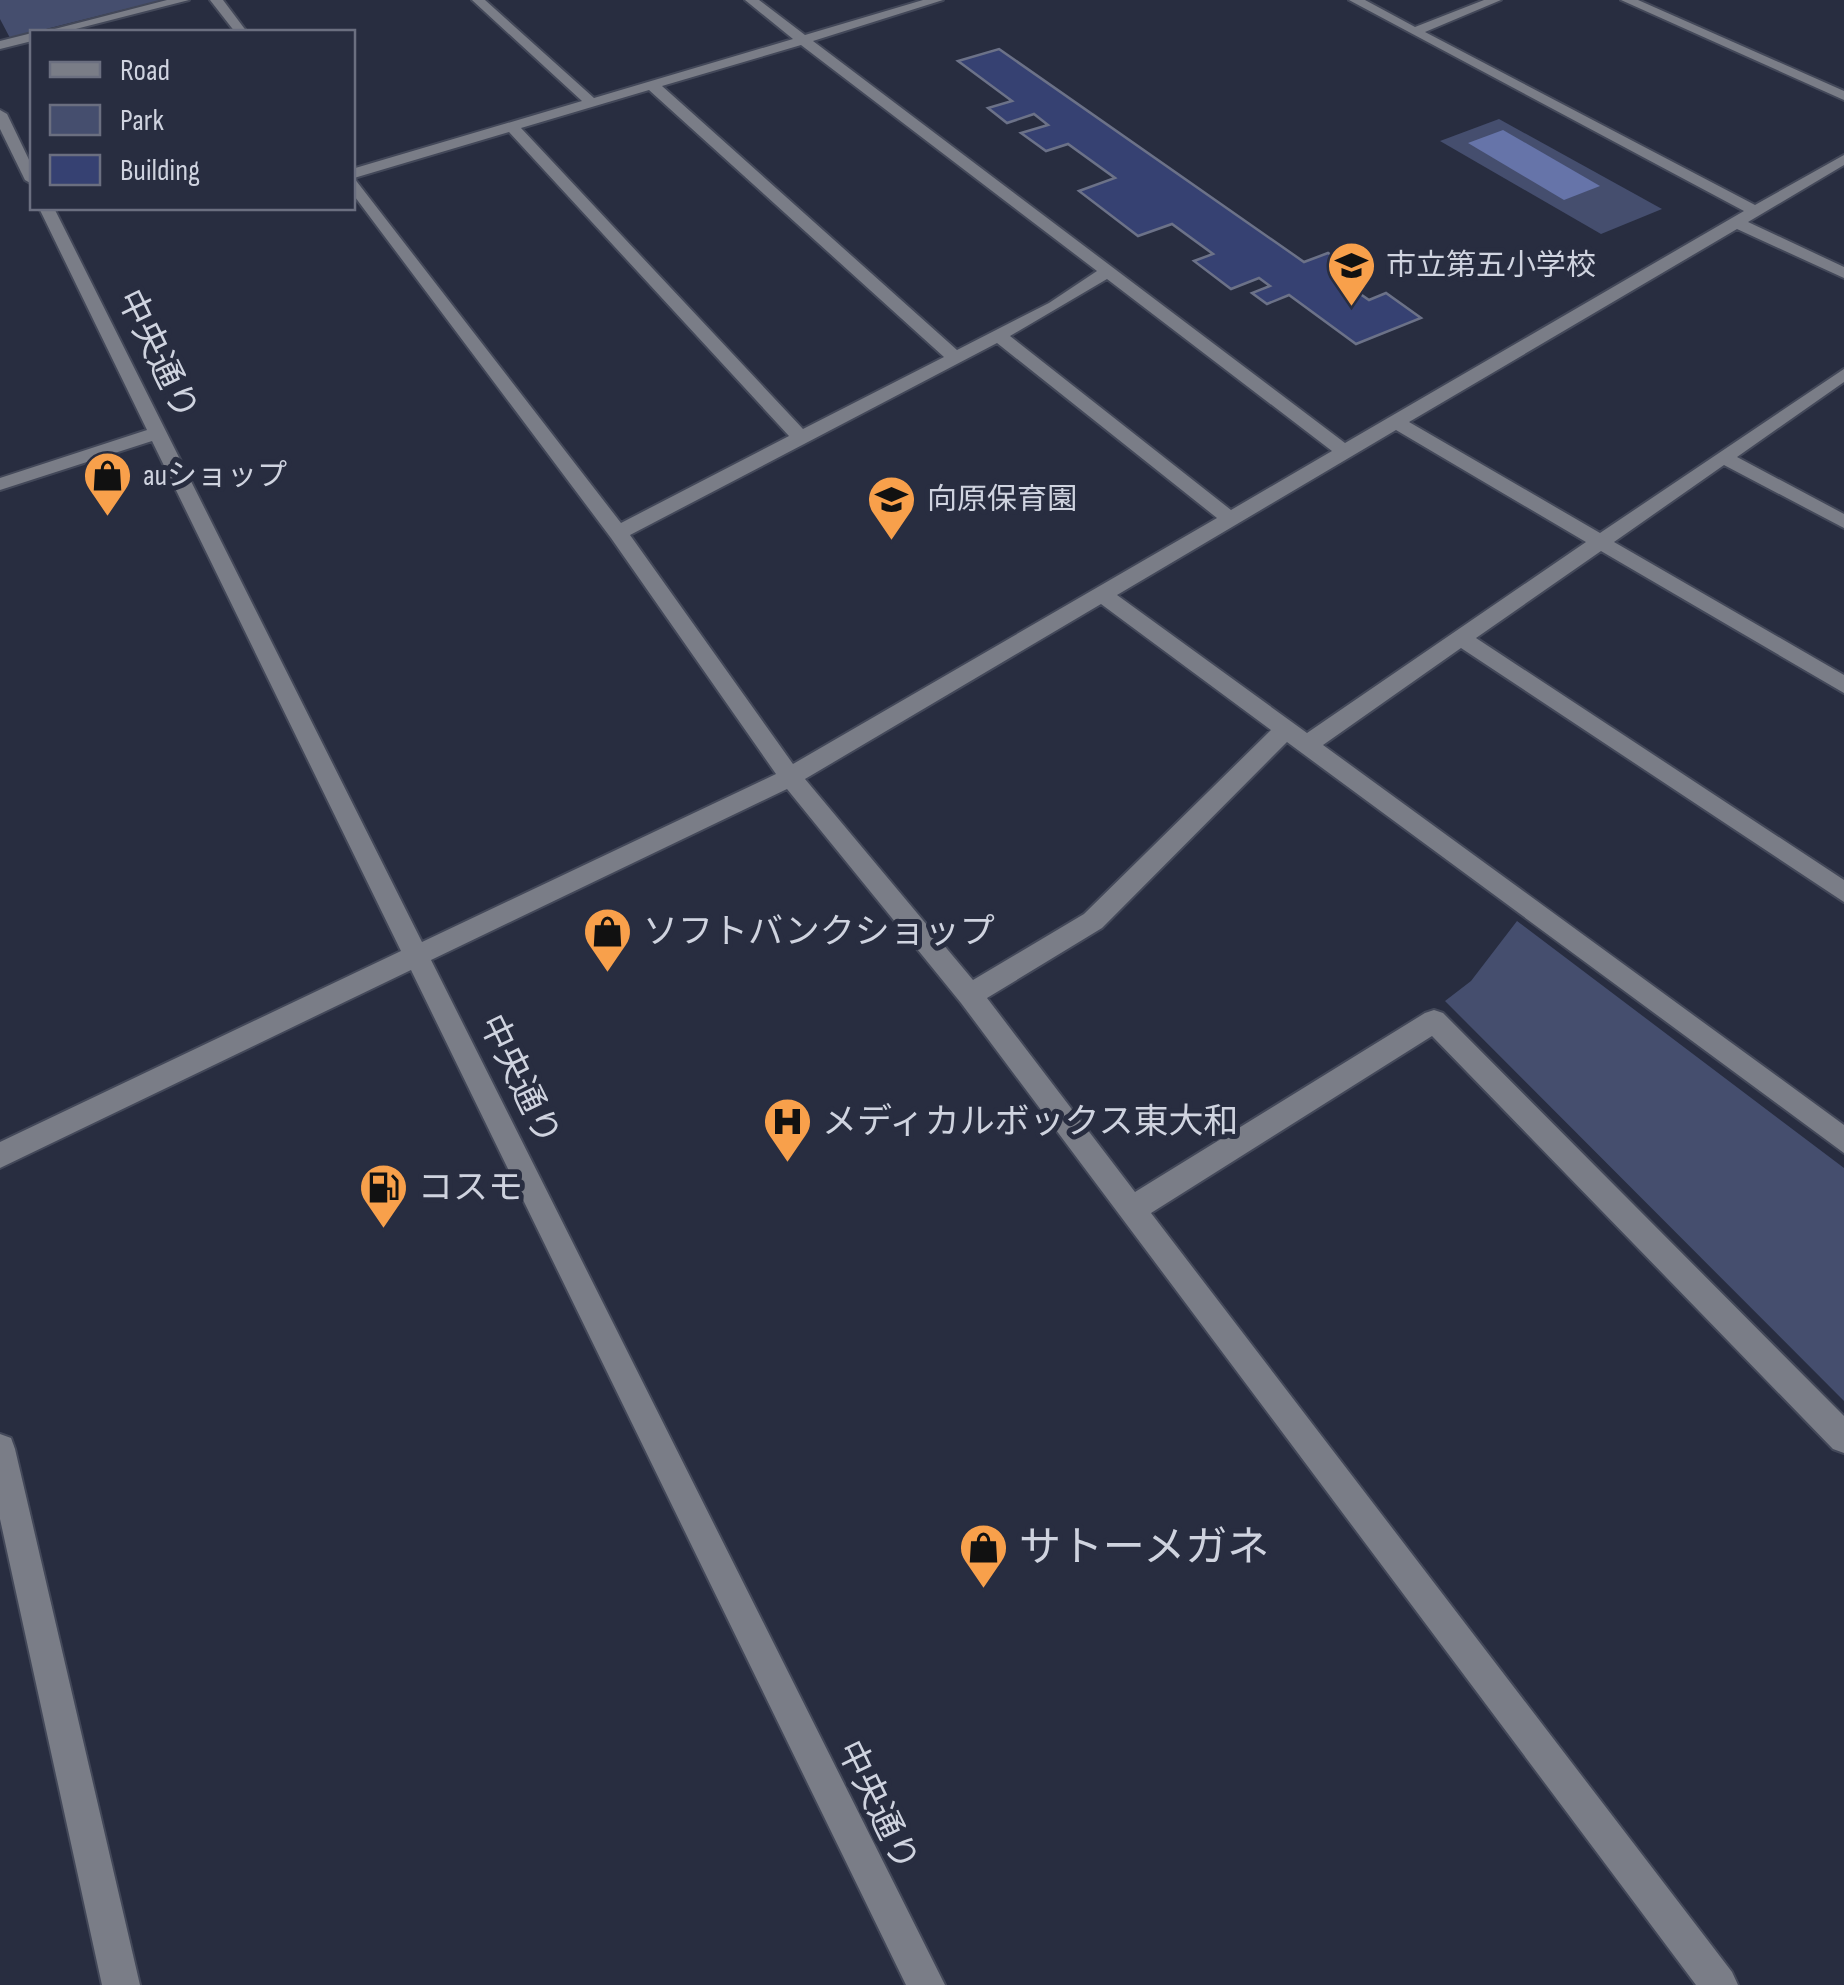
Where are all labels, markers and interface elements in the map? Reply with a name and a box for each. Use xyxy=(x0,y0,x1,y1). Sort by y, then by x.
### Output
legend xyxy=(30,30,355,210)
text: Road xyxy=(120,53,170,89)
text: Park xyxy=(120,103,164,139)
text: Building xyxy=(120,153,200,189)
school or university icon: 市立第五小学校 xyxy=(1325,240,1377,308)
place label: 市立第五小学校 xyxy=(1386,248,1596,284)
street label: 中央通り xyxy=(107,283,207,427)
shop icon: auショップ xyxy=(82,450,134,518)
place label: auショップ xyxy=(143,458,287,494)
school or university icon: 向原保育園 xyxy=(866,474,918,542)
place label: 向原保育園 xyxy=(927,482,1077,518)
shop icon: ソフトバンクショップ xyxy=(582,906,634,974)
place label: ソフトバンクショップ xyxy=(643,911,995,954)
street label: 中央通り xyxy=(469,1008,569,1152)
hospital icon: メディカルボックス東大和 xyxy=(761,1096,813,1164)
place label: メディカルボックス東大和 xyxy=(822,1101,1239,1144)
fuel station icon: コスモ xyxy=(357,1162,409,1230)
place label: コスモ xyxy=(418,1167,523,1210)
shop icon: サトーメガネ xyxy=(958,1522,1010,1590)
place label: サトーメガネ xyxy=(1019,1523,1269,1574)
street label: 中央通り xyxy=(827,1734,927,1878)

